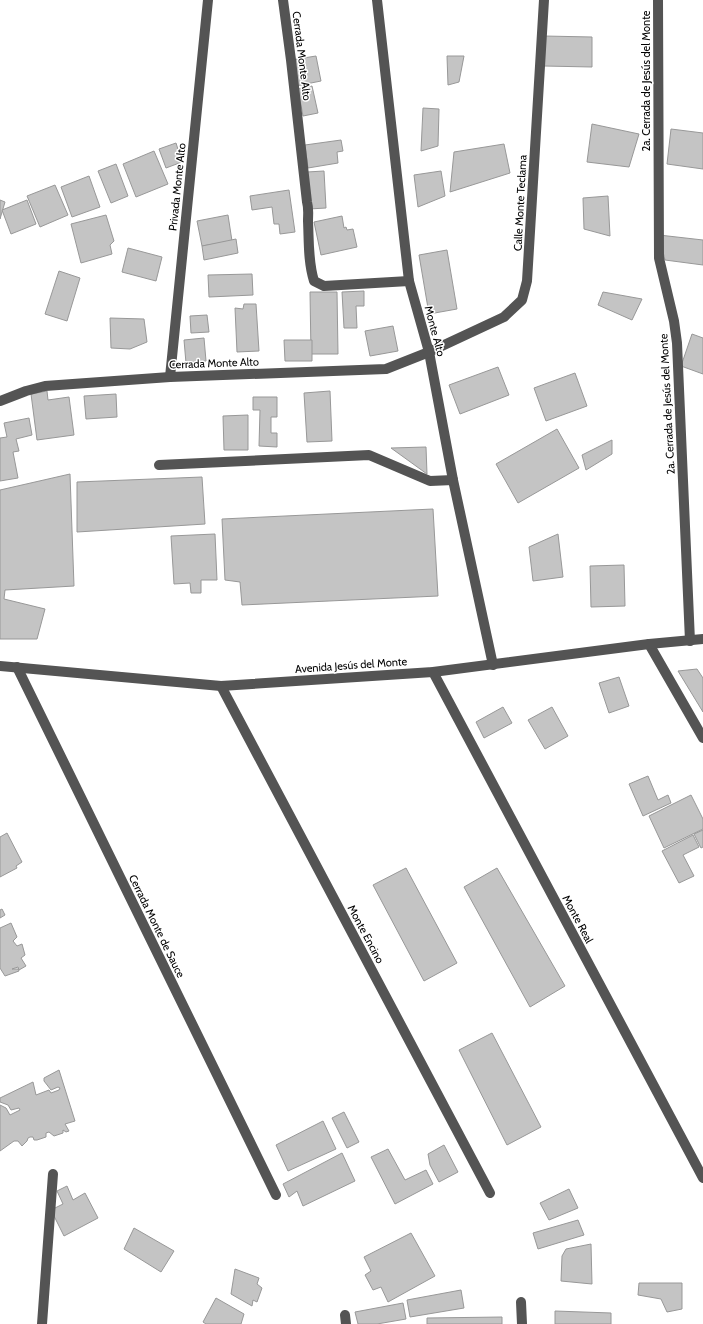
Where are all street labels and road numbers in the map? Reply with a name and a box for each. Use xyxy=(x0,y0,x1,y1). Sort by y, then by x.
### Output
street label: 2a. Cerrada de Jesús del Monte xyxy=(639,10,653,151)
street label: Cerrada Monte Alto xyxy=(290,11,314,101)
street label: Privada Monte Alto xyxy=(165,142,189,232)
street label: Calle Monte Teclama xyxy=(510,154,530,252)
street label: Monte Alto xyxy=(422,304,448,358)
street label: 2a. Cerrada de Jesús del Monte xyxy=(656,333,678,475)
street label: Cerrada Monte Alto xyxy=(169,354,259,372)
street label: Avenida Jesús del Monte xyxy=(294,654,408,676)
street label: Cerrada Monte de Sauce xyxy=(126,872,188,980)
street label: Monte Real xyxy=(559,892,597,946)
street label: Monte Encino xyxy=(345,902,387,966)

